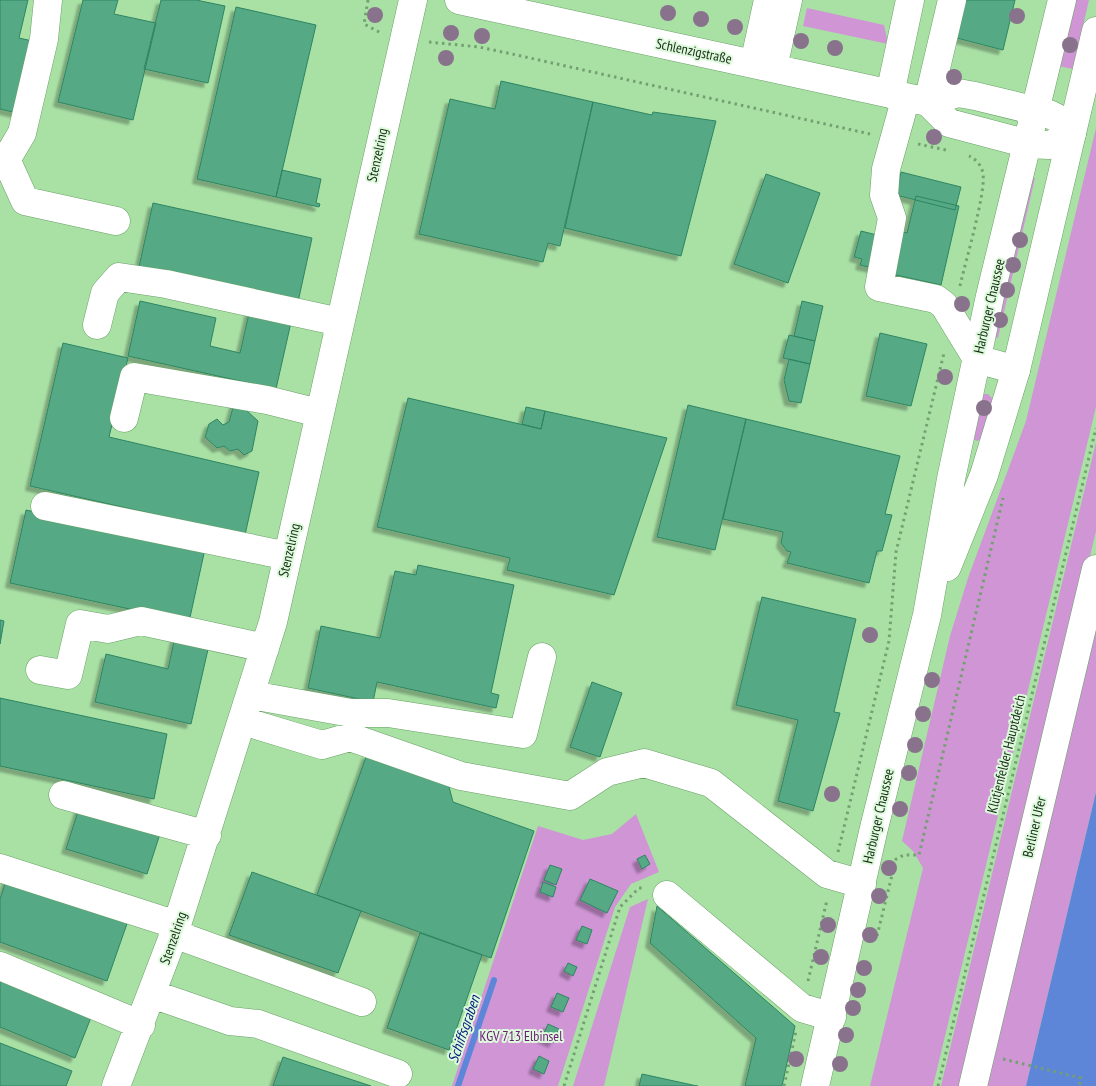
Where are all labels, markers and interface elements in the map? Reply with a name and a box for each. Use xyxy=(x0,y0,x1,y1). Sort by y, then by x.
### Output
street label: Schlenzigstraße xyxy=(654,34,734,68)
street label: Stenzelring xyxy=(363,126,391,184)
street label: Harburger Chaussee xyxy=(969,257,1009,355)
street label: Stenzelring xyxy=(274,521,304,579)
street label: Klütjenfelder Hauptdeich xyxy=(983,693,1029,815)
street label: Harburger Chaussee xyxy=(858,767,898,865)
street label: Berliner Ufer xyxy=(1018,795,1050,859)
street label: Stenzelring xyxy=(156,909,190,967)
water label: Schiffsgraben xyxy=(443,991,484,1065)
park label: KGV 713 Elbinsel xyxy=(480,1027,563,1045)

